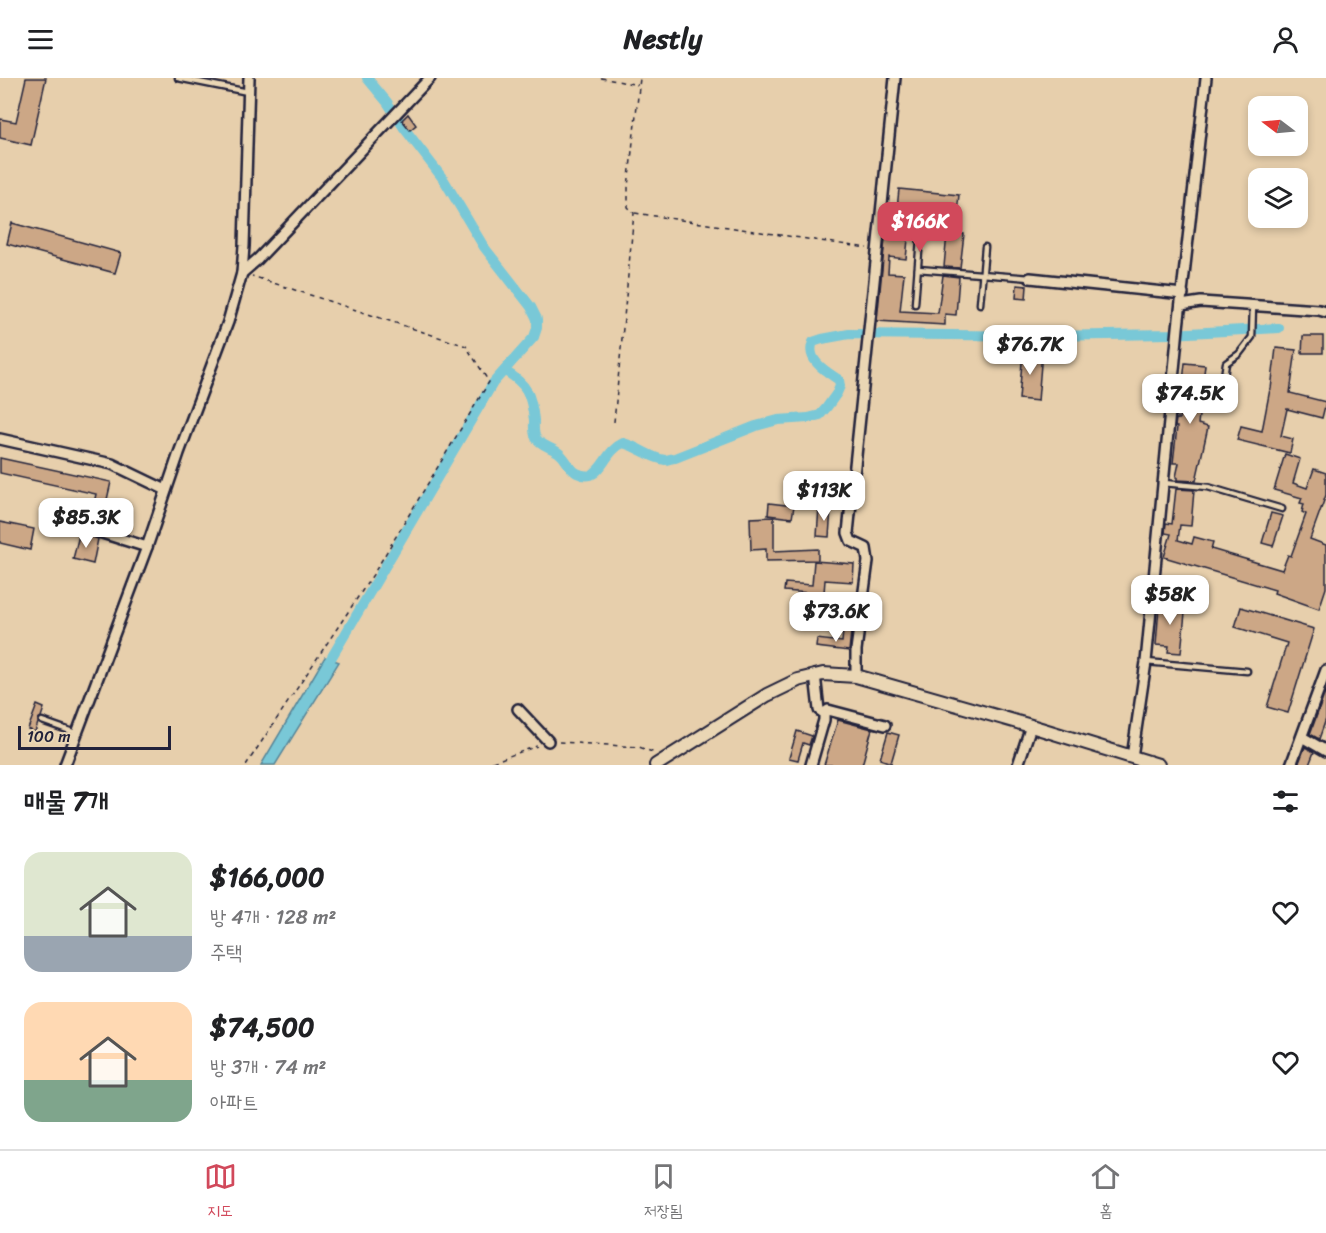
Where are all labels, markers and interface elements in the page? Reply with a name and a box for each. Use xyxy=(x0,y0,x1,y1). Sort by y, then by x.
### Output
text: Nestly xyxy=(624,15,702,63)
icon: menu xyxy=(24,23,57,56)
icon: person xyxy=(1269,23,1302,56)
north arrow xyxy=(1248,96,1308,156)
map controls xyxy=(1248,96,1308,228)
button: layers xyxy=(1248,168,1308,228)
pin: $166K xyxy=(878,202,962,253)
text: $166K xyxy=(892,204,948,239)
pin: $76.7K xyxy=(981,325,1079,376)
text: $76.7K xyxy=(997,327,1063,362)
pin: $74.5K xyxy=(1141,374,1239,425)
text: $74.5K xyxy=(1156,376,1224,411)
pin: $113K xyxy=(782,471,866,522)
text: $113K xyxy=(797,473,851,508)
pin: $85.3K xyxy=(37,498,135,549)
text: $85.3K xyxy=(53,500,119,535)
pin: $58K xyxy=(1134,575,1206,626)
text: $58K xyxy=(1145,577,1195,612)
pin: $73.6K xyxy=(787,592,885,643)
text: $73.6K xyxy=(803,594,869,629)
text: 100 m xyxy=(27,722,71,751)
scale bar xyxy=(18,723,171,750)
text: 매물 7개 xyxy=(24,778,108,824)
icon: filters xyxy=(1269,785,1302,818)
text: $166,000 xyxy=(210,854,324,900)
icon: home xyxy=(72,876,144,948)
icon: heart xyxy=(1269,896,1302,929)
text: 방 4개 · 128 m² xyxy=(210,900,336,935)
text: 주택 xyxy=(210,935,242,970)
text: $74,500 xyxy=(210,1004,314,1050)
icon: home xyxy=(72,1026,144,1098)
icon: heart xyxy=(1269,1046,1302,1079)
text: 방 3개 · 74 m² xyxy=(210,1050,326,1085)
text: 아파트 xyxy=(210,1085,258,1120)
tab: 지도 xyxy=(204,1160,237,1225)
tab: 저장됨 xyxy=(644,1160,682,1225)
tab: 홈 xyxy=(1089,1160,1122,1225)

